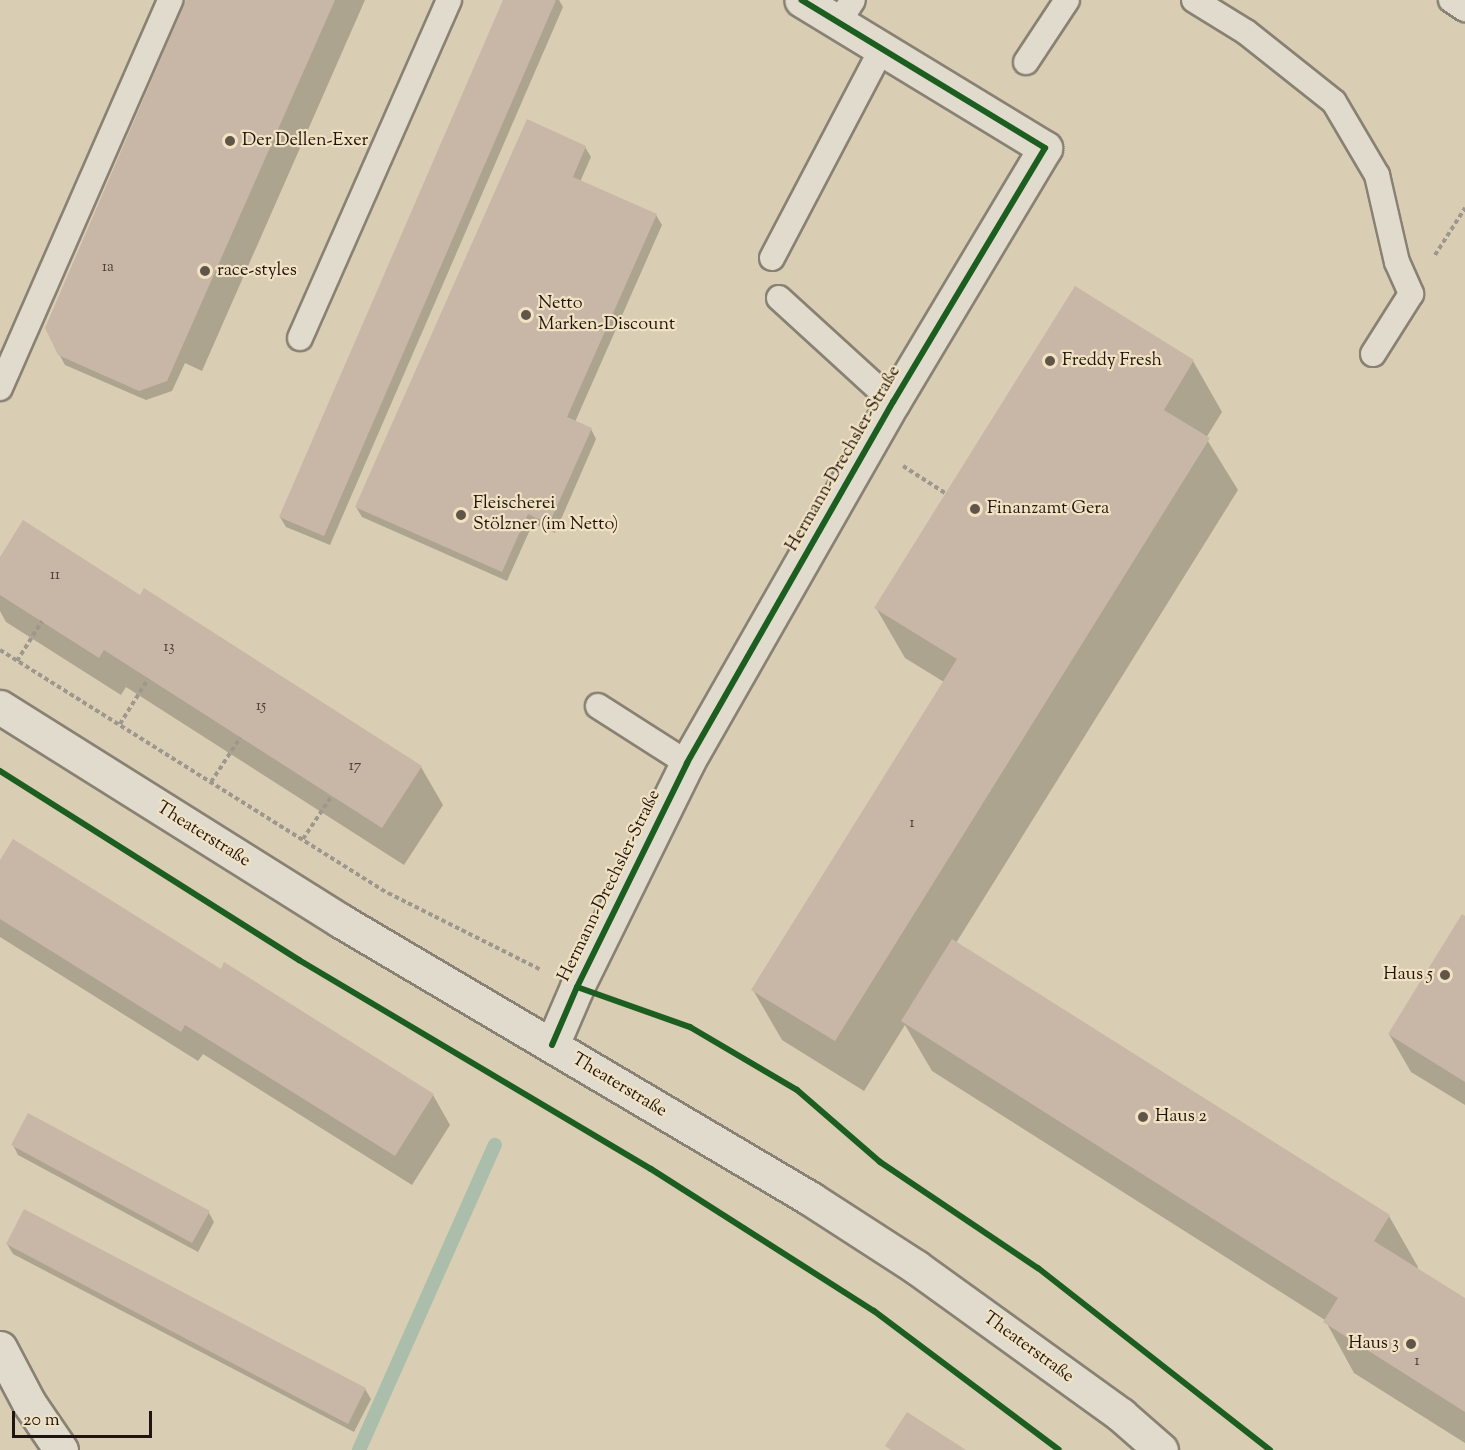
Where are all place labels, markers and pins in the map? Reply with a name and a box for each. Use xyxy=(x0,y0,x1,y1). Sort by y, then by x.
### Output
place label: Der Dellen-Exer xyxy=(242,130,368,152)
marker: Der Dellen-Exer xyxy=(223,134,237,148)
place label: race-styles xyxy=(217,260,297,282)
marker: race-styles xyxy=(198,264,212,278)
place label: Netto Marken-Discount xyxy=(538,294,675,336)
marker: Netto Marken-Discount xyxy=(519,308,533,322)
place label: Freddy Fresh xyxy=(1062,350,1162,372)
marker: Freddy Fresh xyxy=(1043,354,1057,368)
place label: Fleischerei Stölzner (im Netto) xyxy=(473,494,618,536)
place label: Finanzamt Gera xyxy=(987,498,1109,520)
marker: Finanzamt Gera xyxy=(968,502,982,516)
marker: Fleischerei Stölzner (im Netto) xyxy=(454,508,468,522)
place label: Haus 5 xyxy=(1383,964,1433,986)
marker: Haus 5 xyxy=(1438,968,1452,982)
place label: Haus 2 xyxy=(1155,1106,1207,1128)
marker: Haus 2 xyxy=(1136,1110,1150,1124)
place label: Haus 3 xyxy=(1348,1333,1399,1355)
marker: Haus 3 xyxy=(1404,1337,1418,1351)

